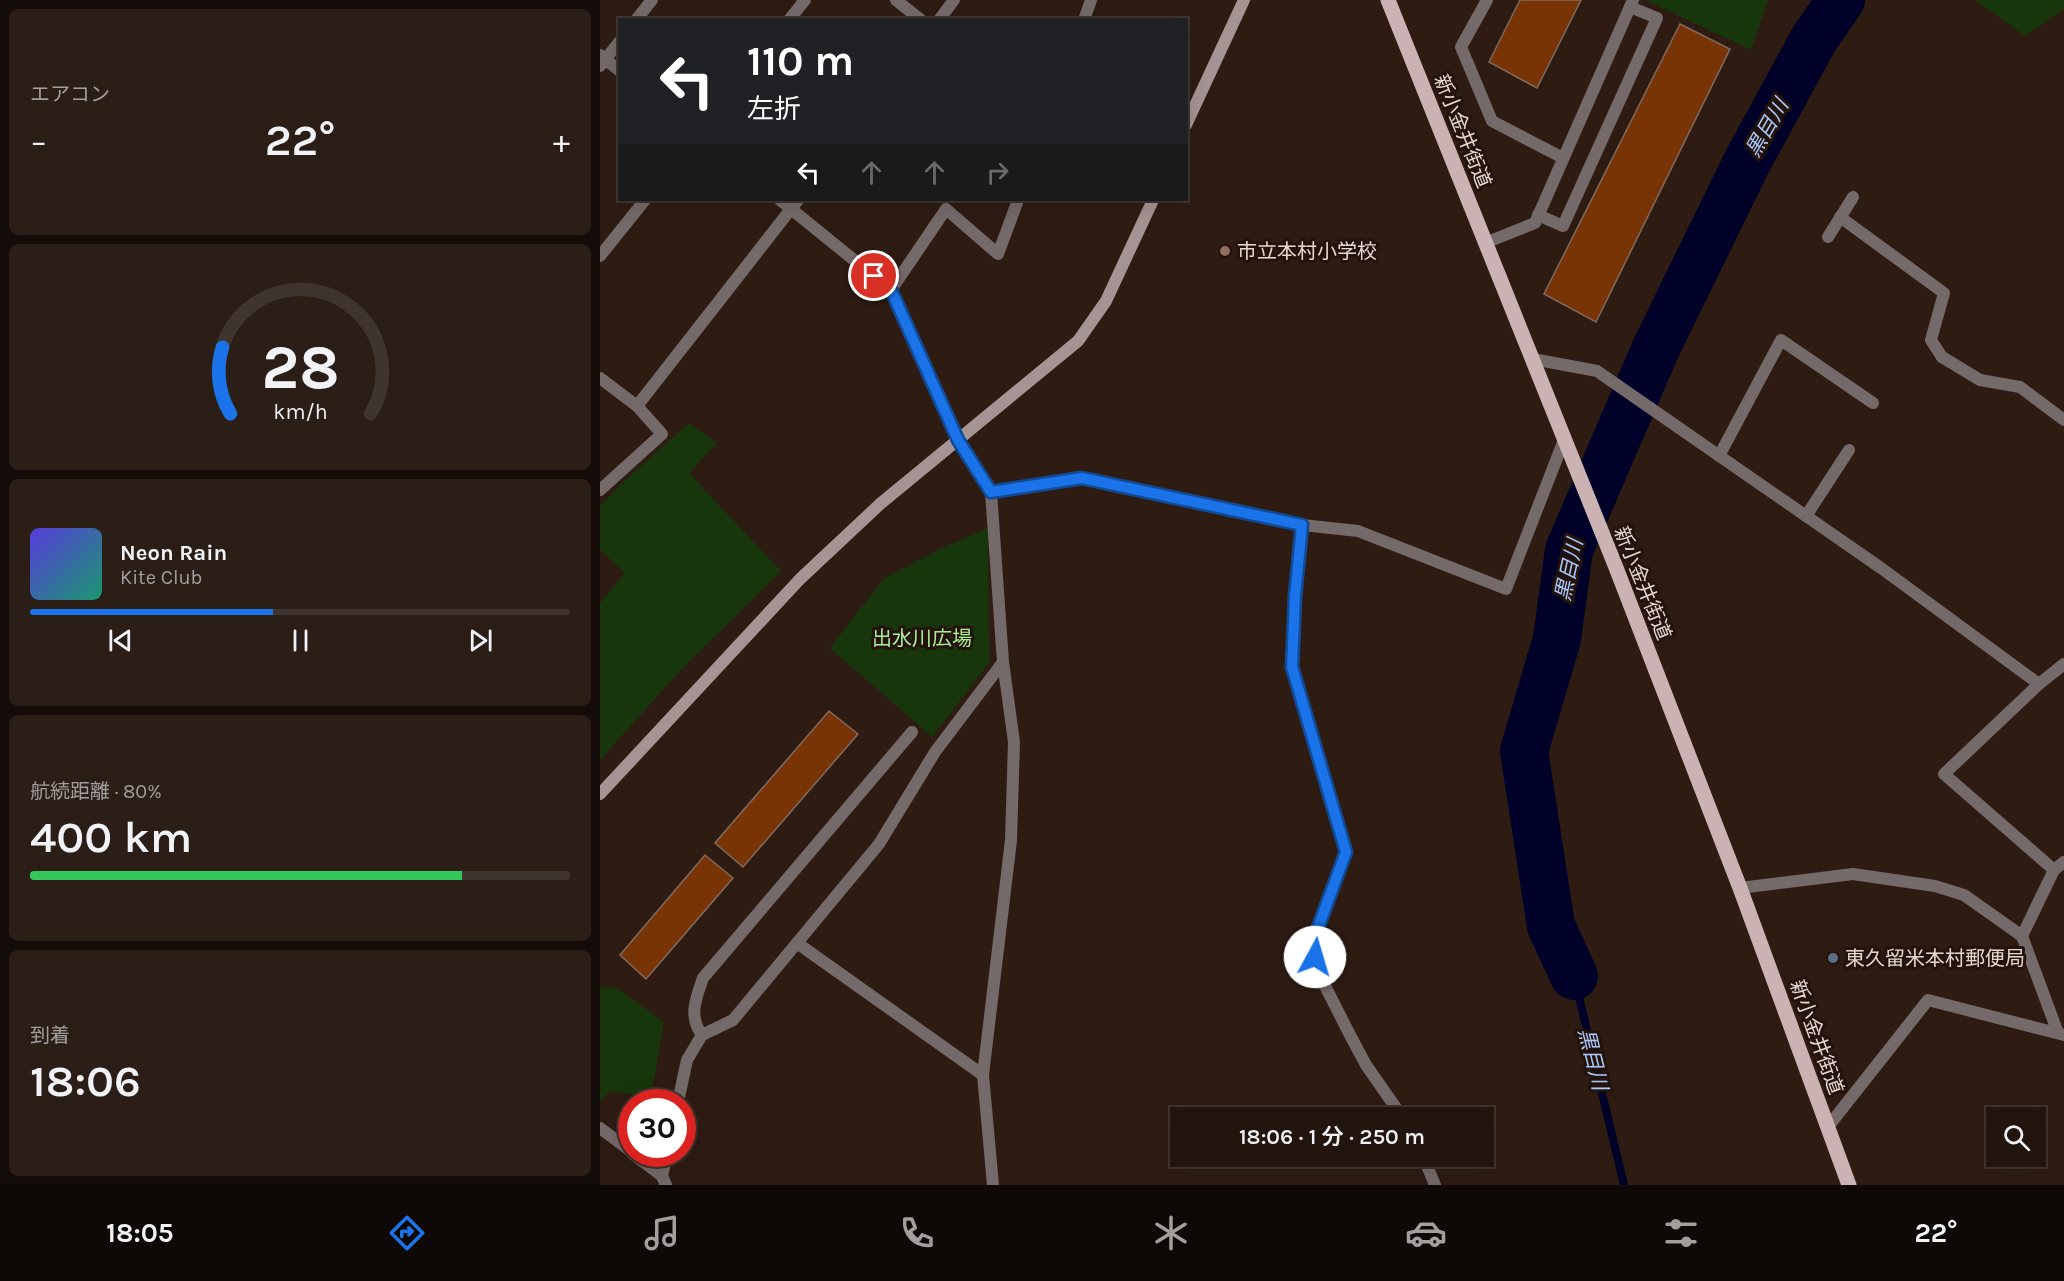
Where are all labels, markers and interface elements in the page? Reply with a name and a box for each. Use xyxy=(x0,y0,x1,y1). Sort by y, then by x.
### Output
text: 110 m xyxy=(747,36,854,86)
icon: left xyxy=(648,42,726,120)
street label: 新小金井街道 xyxy=(1429,71,1496,191)
text: エアコン xyxy=(30,83,110,106)
text: 左折 xyxy=(747,93,801,125)
water label: 黒目川 xyxy=(1741,93,1794,161)
text: 22° xyxy=(265,114,335,166)
text: − xyxy=(30,122,47,160)
text: + xyxy=(553,122,570,160)
icon: left xyxy=(792,156,825,189)
icon: ahead xyxy=(855,156,888,189)
icon: ahead xyxy=(918,156,951,189)
icon: right xyxy=(981,156,1014,189)
place label: 市立本村小学校 xyxy=(1237,240,1377,263)
marker: 市立本村小学校 xyxy=(1218,244,1232,258)
pin xyxy=(848,250,899,301)
icon: arrive xyxy=(857,259,890,292)
text: 28 xyxy=(261,331,339,404)
text: km/h xyxy=(273,400,327,425)
street label: 新小金井街道 xyxy=(1609,523,1676,643)
water label: 黒目川 xyxy=(1551,535,1588,603)
text: Neon Rain xyxy=(120,540,227,566)
text: Kite Club xyxy=(120,566,202,589)
icon: previous xyxy=(104,624,137,657)
icon: pause xyxy=(284,624,317,657)
icon: next xyxy=(464,624,497,657)
park label: 出水川広場 xyxy=(872,627,972,650)
text: 航続距離 · 80% xyxy=(30,780,162,803)
text: 400 km xyxy=(30,811,192,863)
position arrow xyxy=(1283,925,1347,989)
place label: 東久留米本村郵便局 xyxy=(1845,947,2025,970)
marker: 東久留米本村郵便局 xyxy=(1826,951,1840,965)
street label: 新小金井街道 xyxy=(1785,977,1848,1097)
text: 到着 xyxy=(30,1024,70,1047)
water label: 黒目川 xyxy=(1574,1026,1613,1094)
text: 18:06 xyxy=(30,1055,141,1107)
speed limit sign: 30 xyxy=(618,1089,696,1167)
map controls xyxy=(1986,1107,2046,1167)
button: search xyxy=(1986,1107,2046,1167)
text: 18:06 · 1 分 · 250 m xyxy=(1239,1124,1425,1150)
icon: directions xyxy=(386,1212,428,1254)
icon: music xyxy=(641,1212,683,1254)
icon: phone xyxy=(896,1212,938,1254)
icon: climate xyxy=(1150,1212,1192,1254)
icon: car xyxy=(1405,1212,1447,1254)
icon: filters xyxy=(1660,1212,1702,1254)
text: 18:05 xyxy=(106,1217,174,1249)
text: 22° xyxy=(1914,1217,1958,1249)

